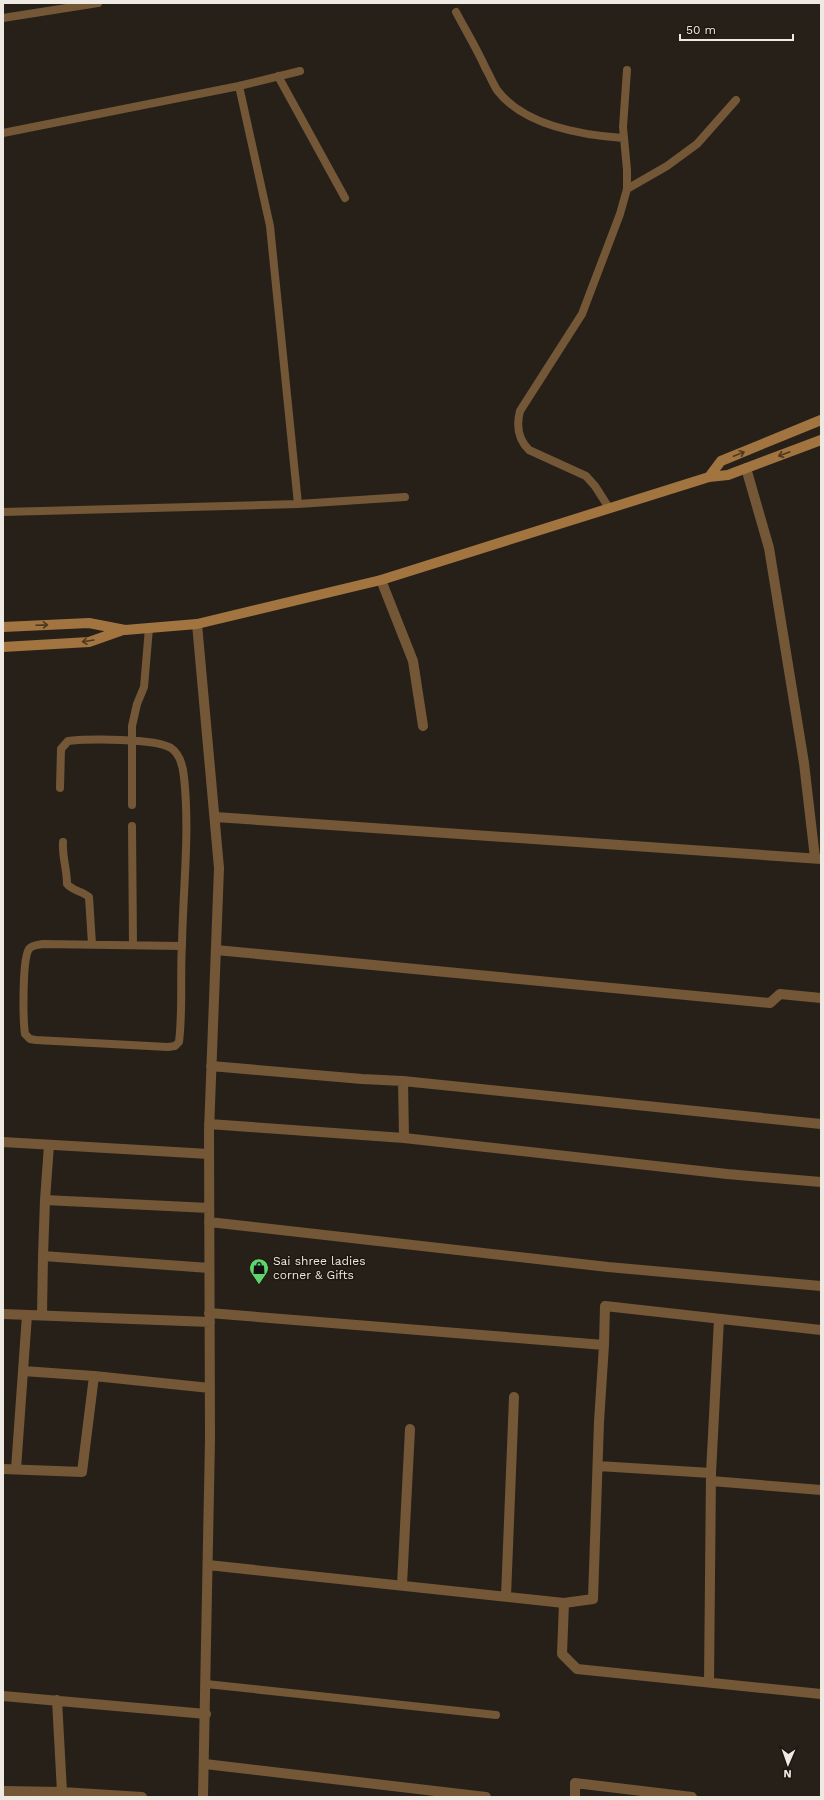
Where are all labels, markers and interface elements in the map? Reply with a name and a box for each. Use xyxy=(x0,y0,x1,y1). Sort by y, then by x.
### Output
scale bar xyxy=(680,16,793,42)
text: 50 m xyxy=(686,23,716,37)
one-way arrow xyxy=(732,450,744,457)
one-way arrow xyxy=(778,451,791,458)
one-way arrow xyxy=(35,621,48,629)
one-way arrow xyxy=(82,637,95,645)
place label: Sai shree ladies corner & Gifts xyxy=(273,1254,365,1282)
shop icon: Sai shree ladies corner & Gifts xyxy=(248,1257,270,1285)
north arrow xyxy=(768,1744,808,1784)
text: N xyxy=(783,1767,792,1780)

